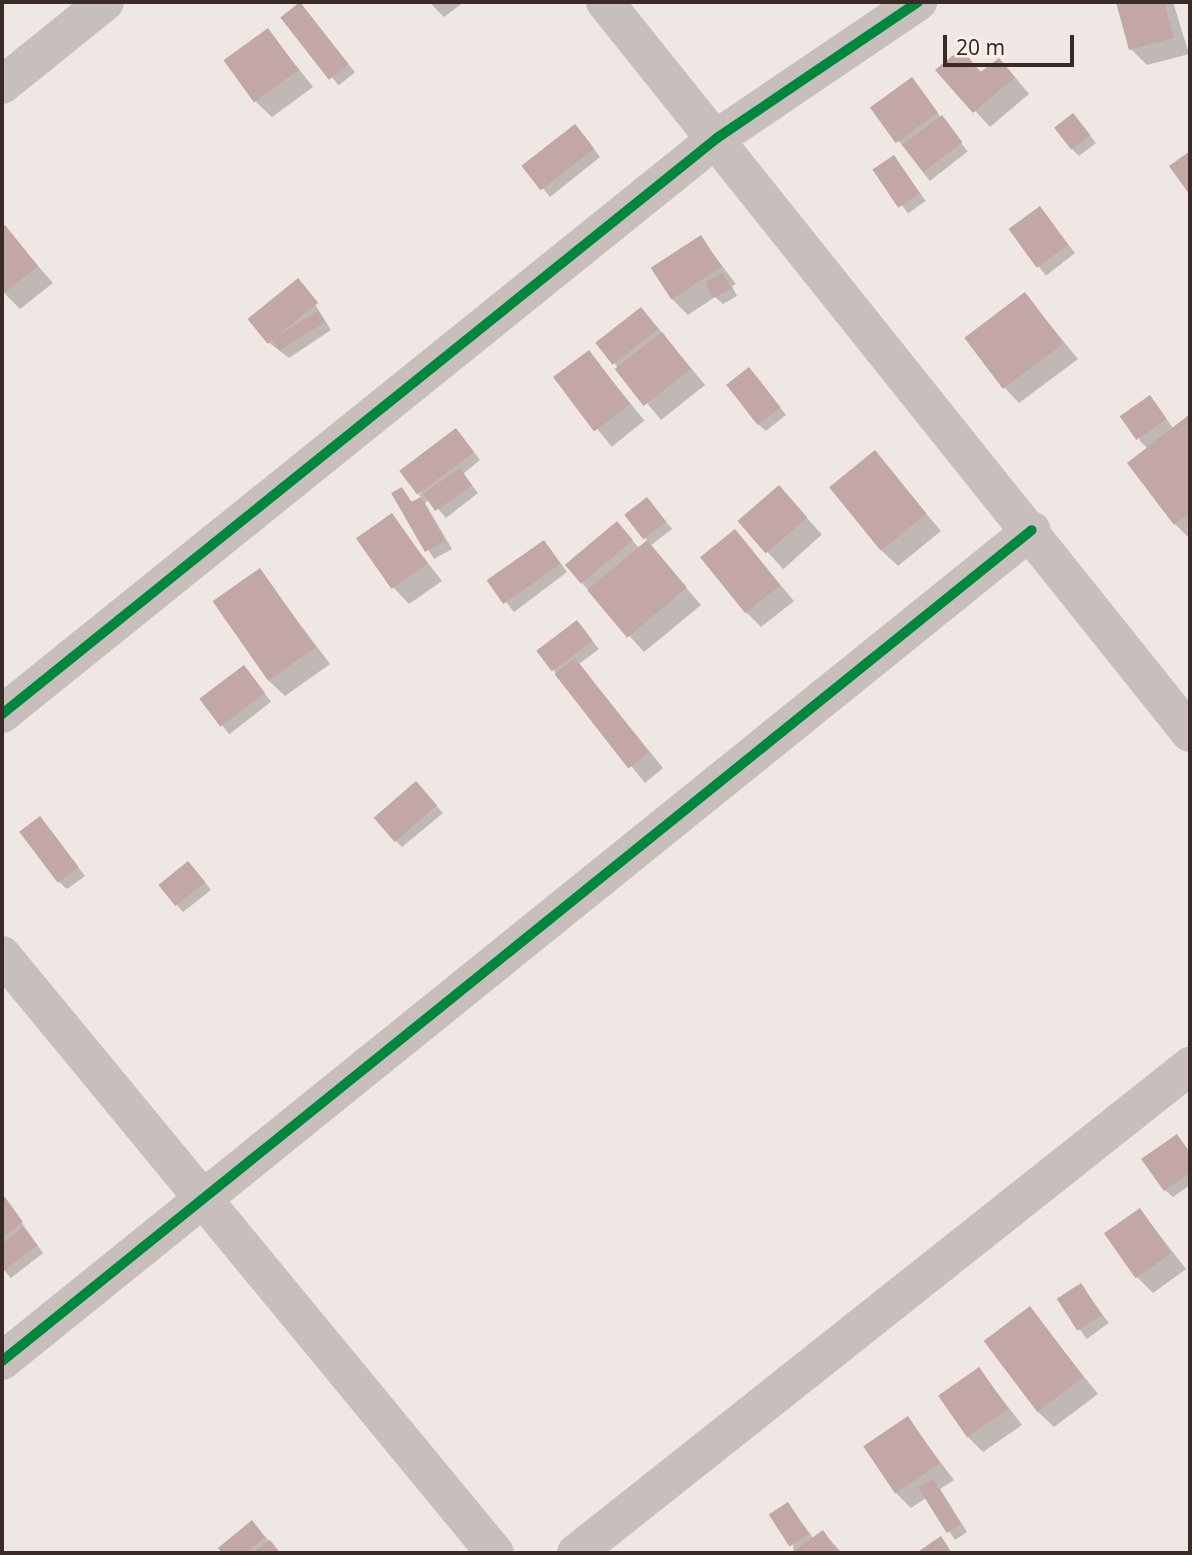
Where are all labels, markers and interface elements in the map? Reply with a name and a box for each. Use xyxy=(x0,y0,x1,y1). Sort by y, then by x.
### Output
scale bar xyxy=(947,21,1078,65)
text: 20 m xyxy=(956,33,1005,61)

